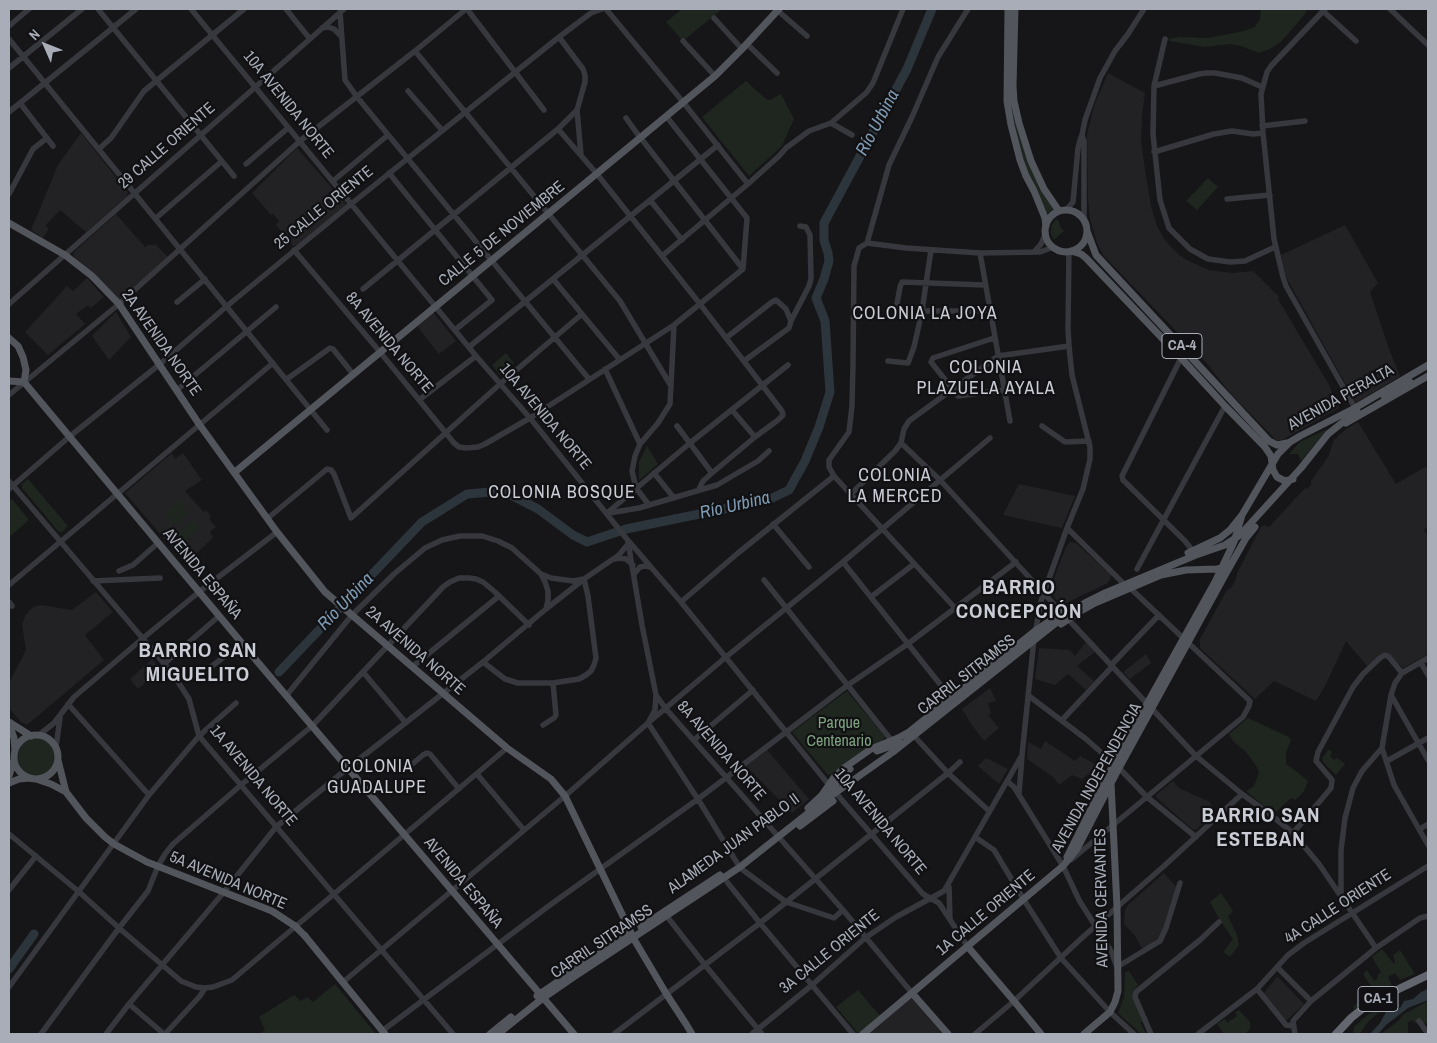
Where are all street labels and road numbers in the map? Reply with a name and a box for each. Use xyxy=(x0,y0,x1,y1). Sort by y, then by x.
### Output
street label: 10A AVENIDA NORTE xyxy=(239,47,337,163)
street label: 29 CALLE ORIENTE xyxy=(115,99,219,193)
street label: 25 CALLE ORIENTE xyxy=(271,162,377,254)
street label: CALLE 5 DE NOVIEMBRE xyxy=(435,177,569,291)
street label: 2A AVENIDA NORTE xyxy=(117,286,205,400)
street label: 8A AVENIDA NORTE xyxy=(341,289,437,397)
road number: CA-4 xyxy=(1162,334,1202,358)
street label: 10A AVENIDA NORTE xyxy=(495,360,595,474)
street label: AVENIDA PERALTA xyxy=(1285,361,1397,435)
street label: AVENIDA ESPAÑA xyxy=(158,525,246,623)
street label: 2A AVENIDA NORTE xyxy=(361,603,469,699)
street label: CARRIL SITRAMSS xyxy=(914,631,1020,719)
street label: 8A AVENIDA NORTE xyxy=(673,697,769,805)
street label: AVENIDA INDEPENDENCIA xyxy=(1048,700,1146,856)
street label: 1A AVENIDA NORTE xyxy=(205,722,301,830)
street label: 10A AVENIDA NORTE xyxy=(830,765,930,879)
street label: ALAMEDA JUAN PABLO II xyxy=(664,790,804,898)
street label: AVENIDA CERVANTES xyxy=(1091,828,1113,968)
street label: AVENIDA ESPAÑA xyxy=(419,834,507,932)
street label: 5A AVENIDA NORTE xyxy=(166,848,290,914)
street label: 4A CALLE ORIENTE xyxy=(1281,865,1395,949)
street label: 1A CALLE ORIENTE xyxy=(933,866,1039,960)
street label: CARRIL SITRAMSS xyxy=(547,901,657,983)
street label: 3A CALLE ORIENTE xyxy=(776,906,884,998)
road number: CA-1 xyxy=(1358,986,1398,1012)

